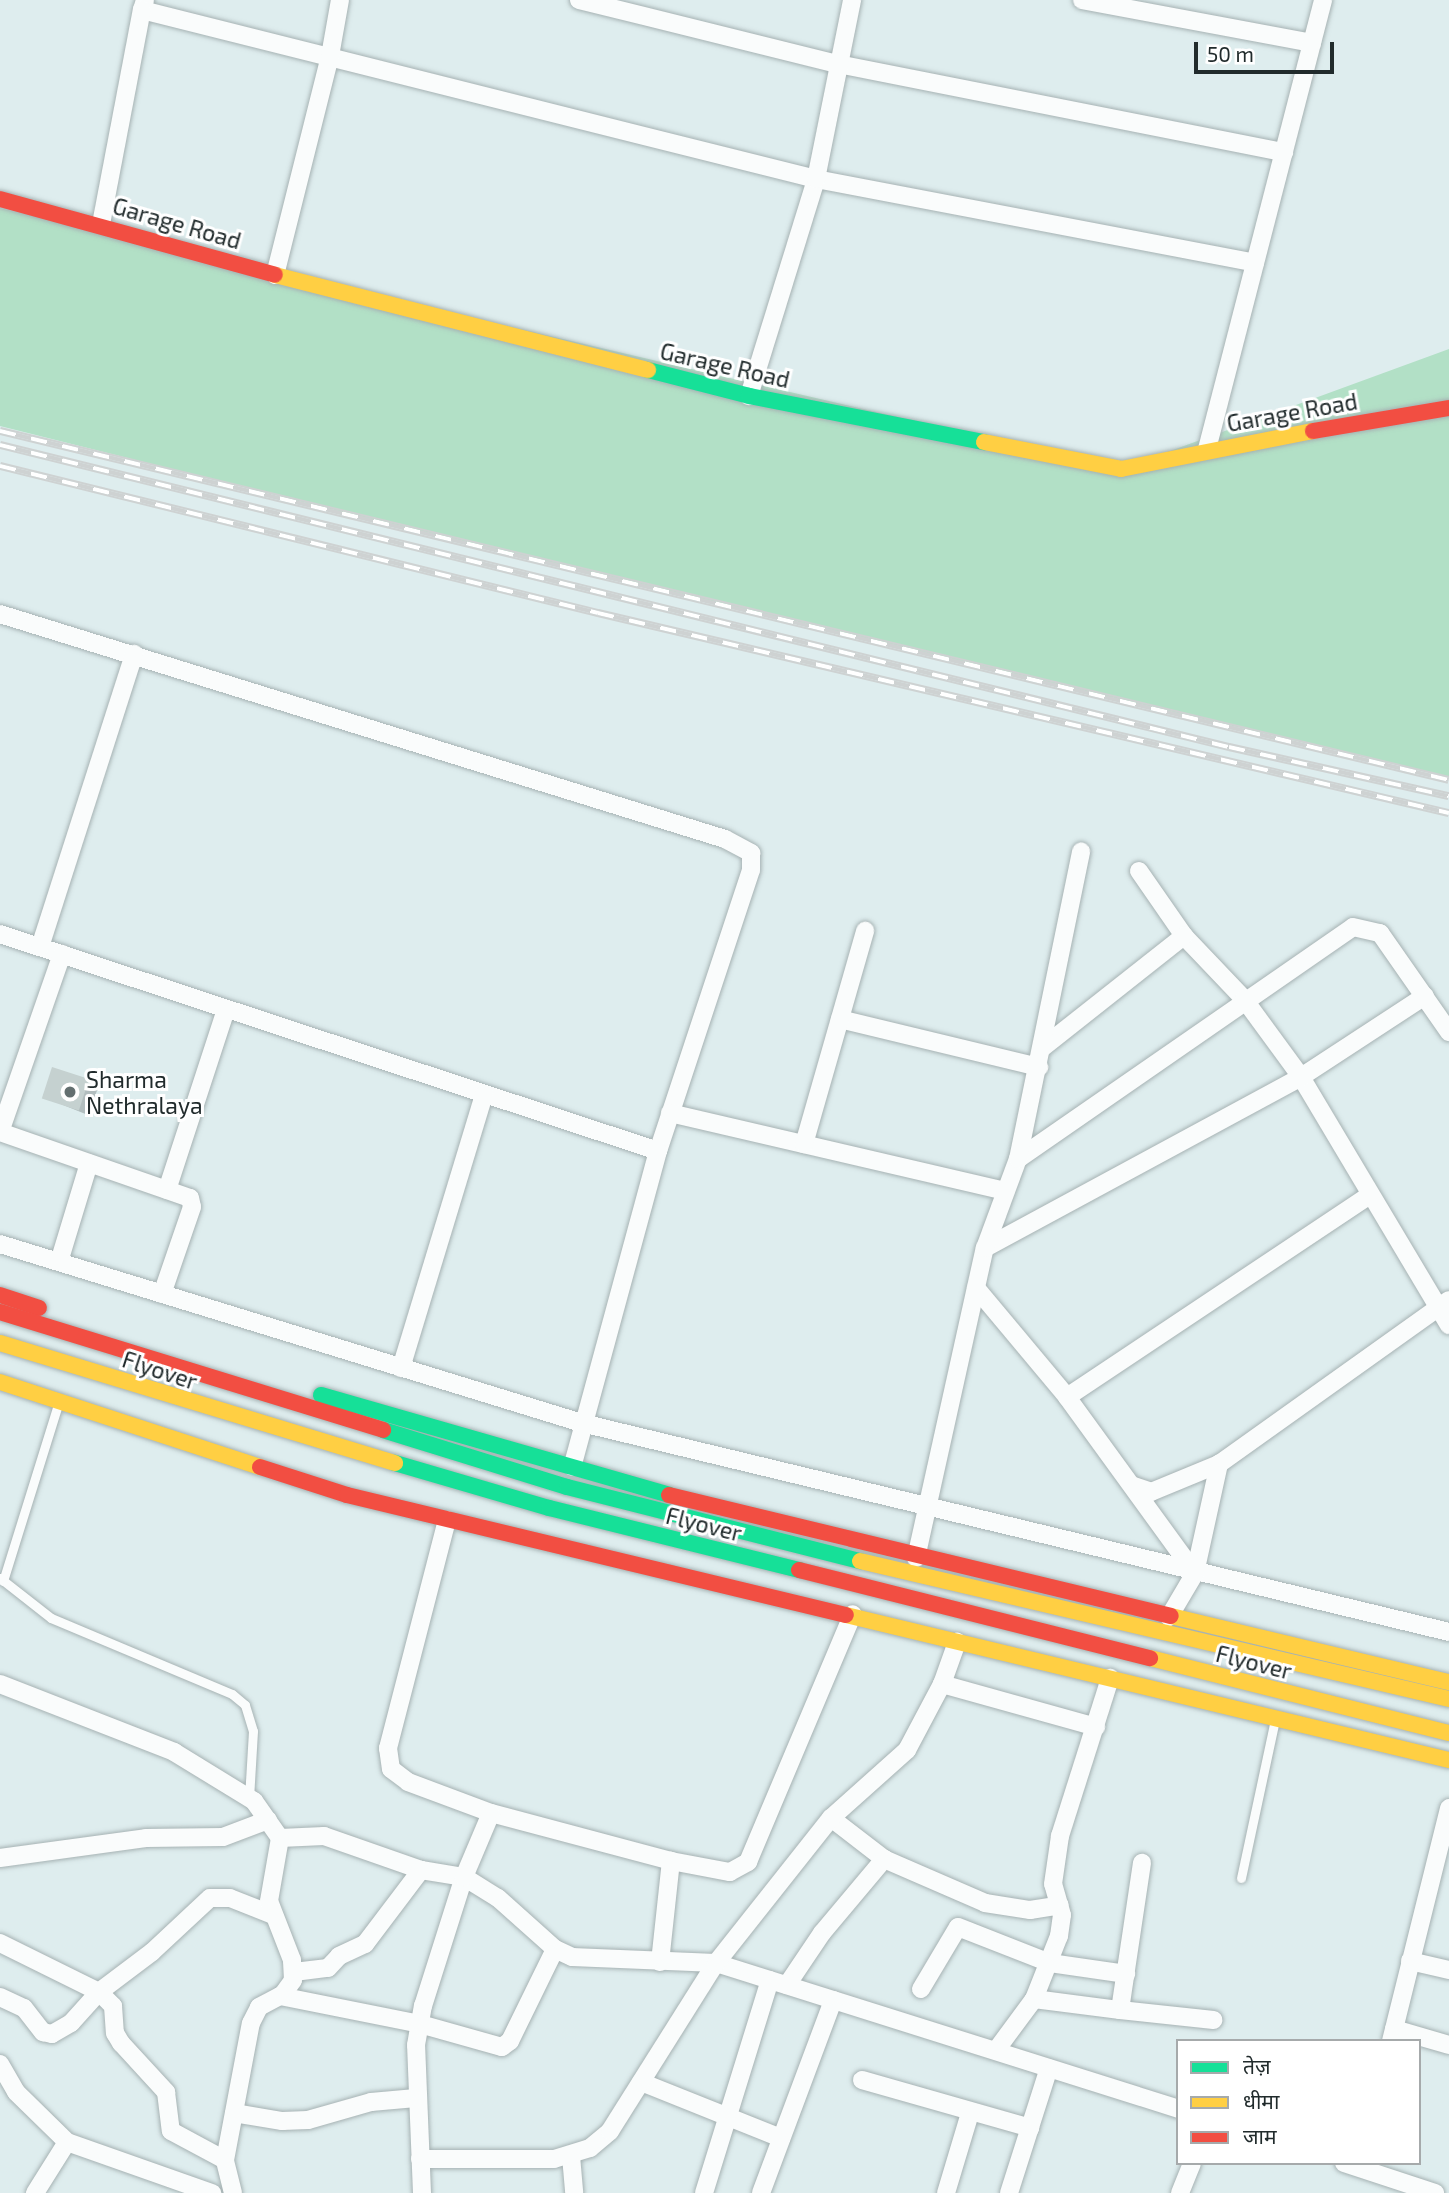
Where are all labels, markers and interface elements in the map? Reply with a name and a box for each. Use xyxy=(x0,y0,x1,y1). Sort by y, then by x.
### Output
scale bar xyxy=(1197,28,1337,72)
text: 50 m xyxy=(1207,41,1254,66)
street label: Garage Road xyxy=(110,192,244,254)
street label: Garage Road xyxy=(658,337,792,393)
street label: Garage Road xyxy=(1225,387,1359,437)
place label: Sharma Nethralaya xyxy=(86,1065,203,1119)
marker: Sharma Nethralaya xyxy=(60,1082,80,1102)
street label: Flyover xyxy=(119,1345,201,1395)
street label: Flyover xyxy=(663,1501,745,1547)
street label: Flyover xyxy=(1213,1639,1295,1685)
legend xyxy=(1176,2039,1421,2165)
text: तेज़ xyxy=(1243,2053,1271,2078)
text: धीमा xyxy=(1243,2088,1279,2113)
text: जाम xyxy=(1243,2123,1277,2148)

